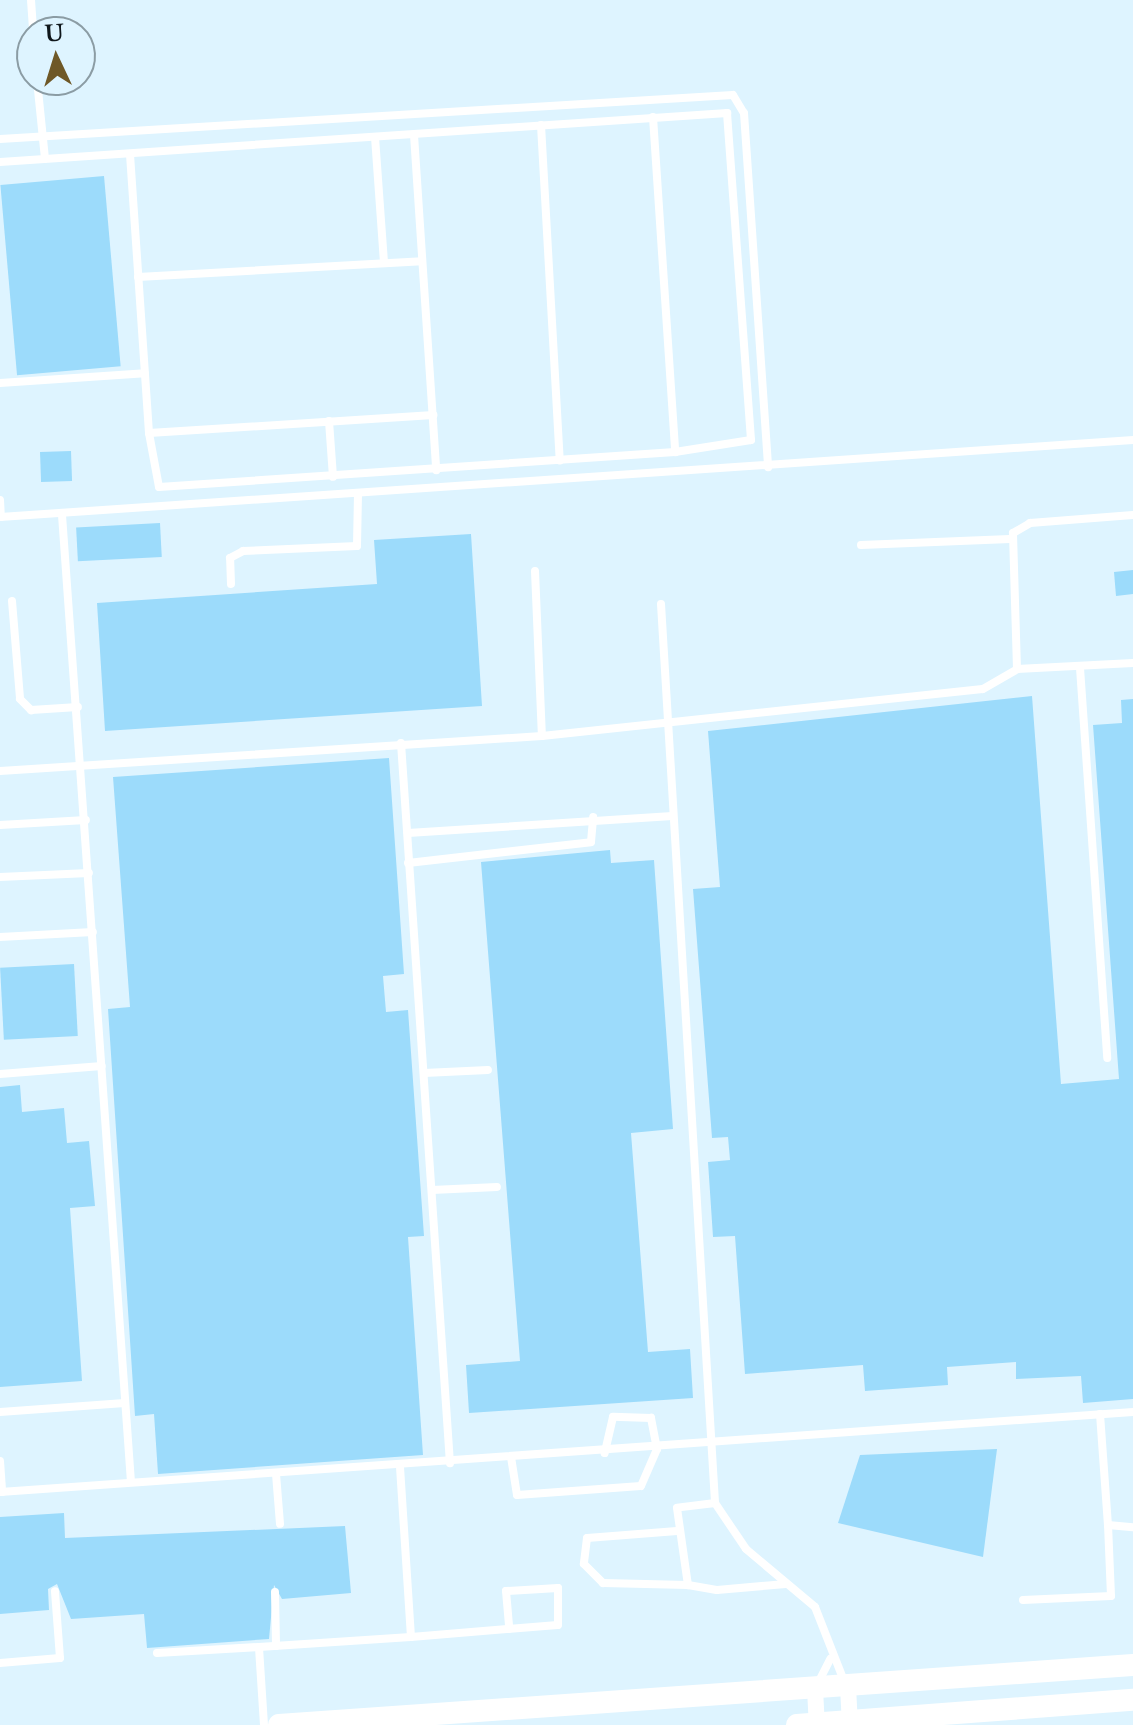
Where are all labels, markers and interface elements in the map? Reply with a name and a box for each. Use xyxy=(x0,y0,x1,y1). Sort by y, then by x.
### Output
north arrow xyxy=(16,16,96,96)
text: U xyxy=(44,19,65,48)

